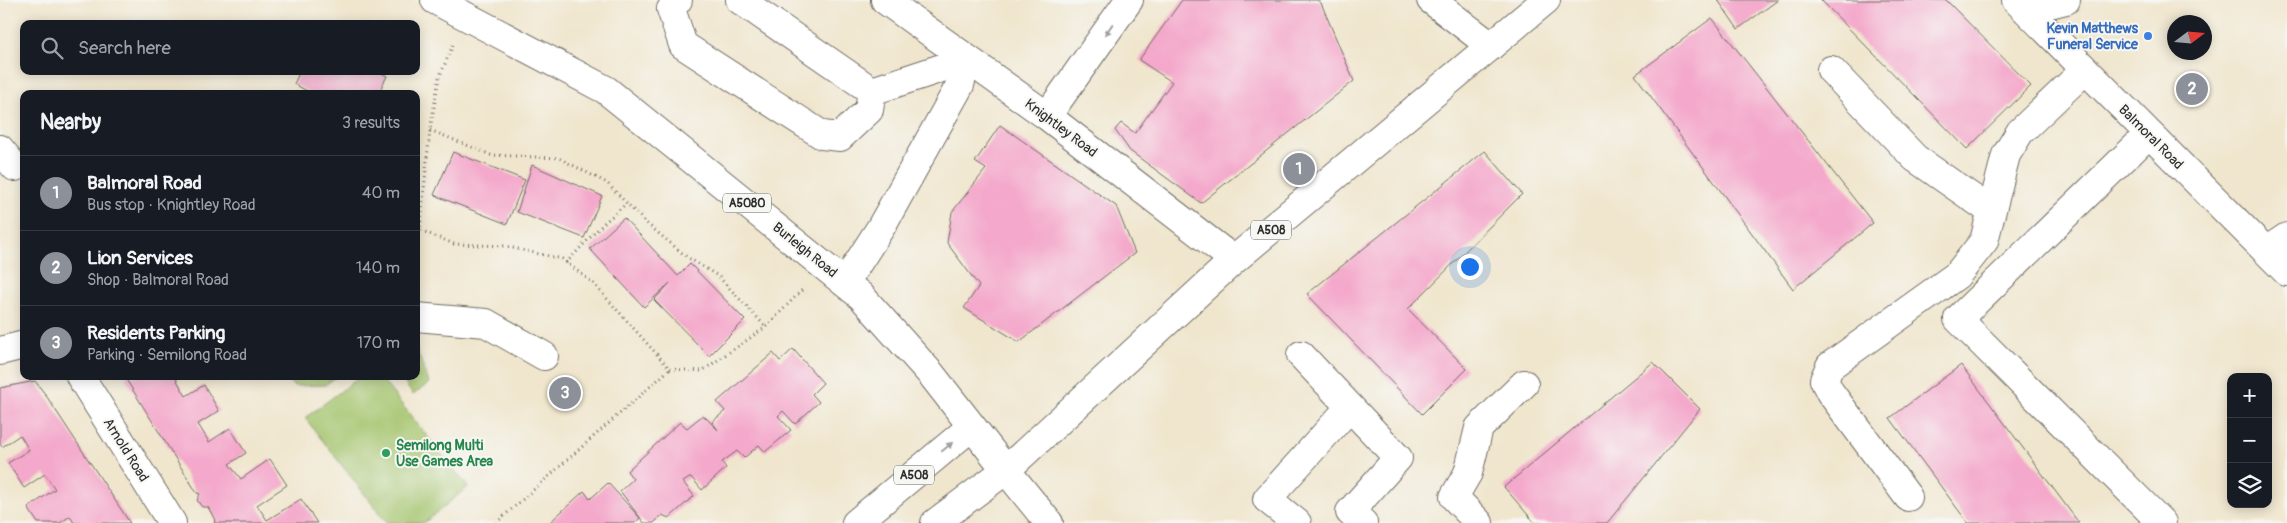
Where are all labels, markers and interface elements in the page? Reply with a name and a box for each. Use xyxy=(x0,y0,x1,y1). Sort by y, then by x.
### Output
north arrow xyxy=(2167,15,2212,60)
search box xyxy=(20,20,420,75)
place label: Kevin Matthews Funeral Service xyxy=(2046,20,2139,53)
one-way arrow xyxy=(1104,22,1114,36)
marker: Kevin Matthews Funeral Service xyxy=(2142,30,2154,42)
icon: search xyxy=(38,34,66,62)
text: Search here xyxy=(78,36,171,60)
pin: 2 xyxy=(2176,70,2208,108)
street label: Knightley Road xyxy=(1021,95,1101,161)
street label: Balmoral Road xyxy=(2115,101,2187,173)
text: Nearby xyxy=(40,109,101,136)
text: 3 results xyxy=(342,113,400,133)
pin: 1 xyxy=(1283,150,1315,188)
text: Balmoral Road xyxy=(87,171,202,195)
text: 1 xyxy=(53,183,59,203)
text: 40 m xyxy=(362,183,400,203)
road number: A5080 xyxy=(723,194,771,212)
text: Bus stop · Knightley Road xyxy=(87,195,256,215)
street label: Burleigh Road xyxy=(769,219,841,281)
road number: A508 xyxy=(1251,220,1291,240)
text: Lion Services xyxy=(87,246,193,270)
your location xyxy=(1457,254,1483,280)
text: 2 xyxy=(52,258,60,278)
text: 140 m xyxy=(356,258,400,278)
text: Shop · Balmoral Road xyxy=(87,270,229,290)
text: Residents Parking xyxy=(87,321,225,345)
text: 3 xyxy=(52,333,60,353)
text: 170 m xyxy=(357,333,400,353)
text: Parking · Semilong Road xyxy=(87,345,247,365)
map controls xyxy=(2227,373,2272,508)
button: + xyxy=(2227,373,2272,418)
pin: 3 xyxy=(549,374,581,412)
street label: Arnold Road xyxy=(100,415,152,485)
button: − xyxy=(2227,418,2272,463)
place label: Semilong Multi Use Games Area xyxy=(396,437,494,470)
one-way arrow xyxy=(940,442,953,453)
marker: Semilong Multi Use Games Area xyxy=(380,447,392,459)
button: layers xyxy=(2227,463,2272,508)
road number: A508 xyxy=(894,466,934,484)

